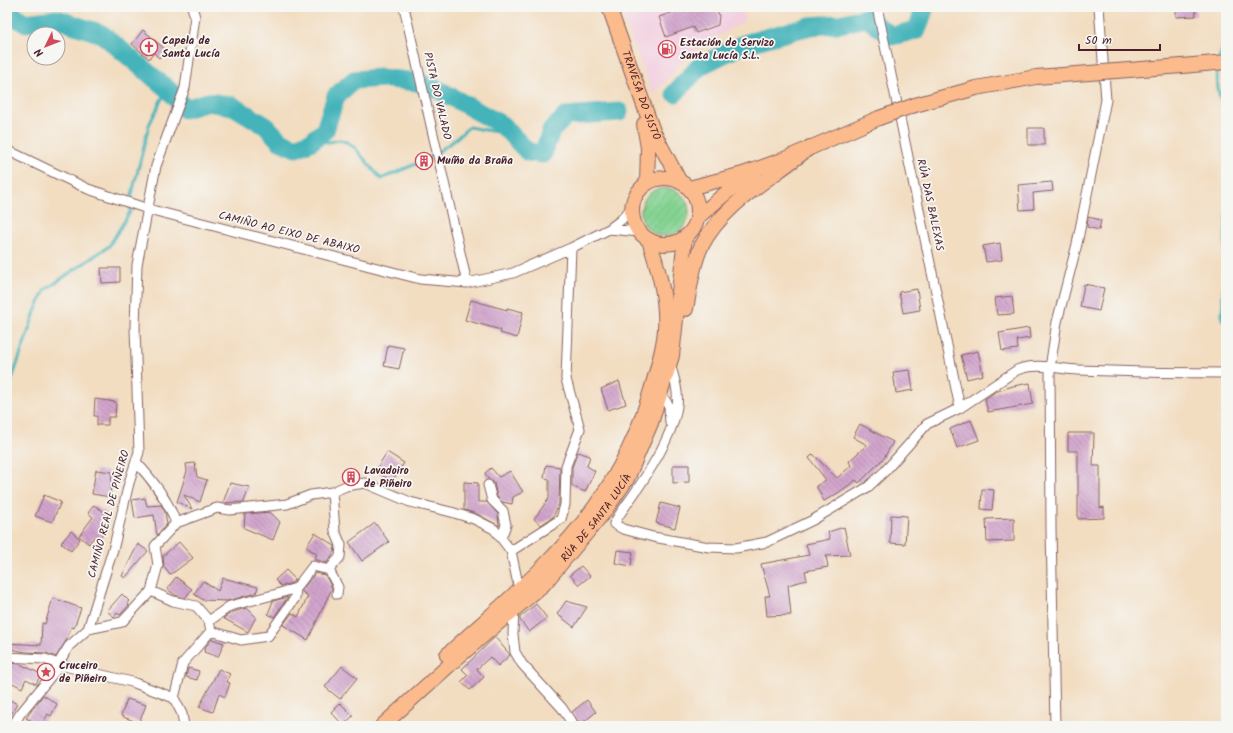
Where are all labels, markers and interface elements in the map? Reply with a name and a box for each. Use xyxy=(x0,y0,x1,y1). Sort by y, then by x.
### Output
north arrow xyxy=(26,26,66,66)
scale bar xyxy=(1079,26,1160,52)
text: 50 m xyxy=(1085,31,1112,50)
place label: Capela de Santa Lucía xyxy=(162,32,220,63)
place label: Estación de Servizo Santa Lucía S.L. xyxy=(680,34,774,65)
church icon: Capela de Santa Lucía xyxy=(139,37,159,57)
fuel station icon: Estación de Servizo Santa Lucía S.L. xyxy=(657,39,677,59)
text: N xyxy=(30,43,48,61)
street label: TRAVESA DO SISTO xyxy=(616,48,666,144)
street label: PISTA DO VALADO xyxy=(418,50,456,142)
building icon: Muíño da Braña xyxy=(414,151,434,171)
place label: Muíño da Braña xyxy=(437,152,513,170)
street label: RÚA DAS BALEXAS xyxy=(911,157,949,253)
street label: CAMIÑO AO EIXO DE ABAIXO xyxy=(216,207,362,259)
street label: CAMIÑO REAL DE PIÑEIRO xyxy=(83,448,135,580)
place label: Lavadoiro de Piñeiro xyxy=(364,462,412,493)
building icon: Lavadoiro de Piñeiro xyxy=(341,467,361,487)
street label: RÚA DE SANTA LUCÍA xyxy=(557,471,637,566)
place label: Cruceiro de Piñeiro xyxy=(59,657,107,688)
place icon: Cruceiro de Piñeiro xyxy=(36,662,56,682)

